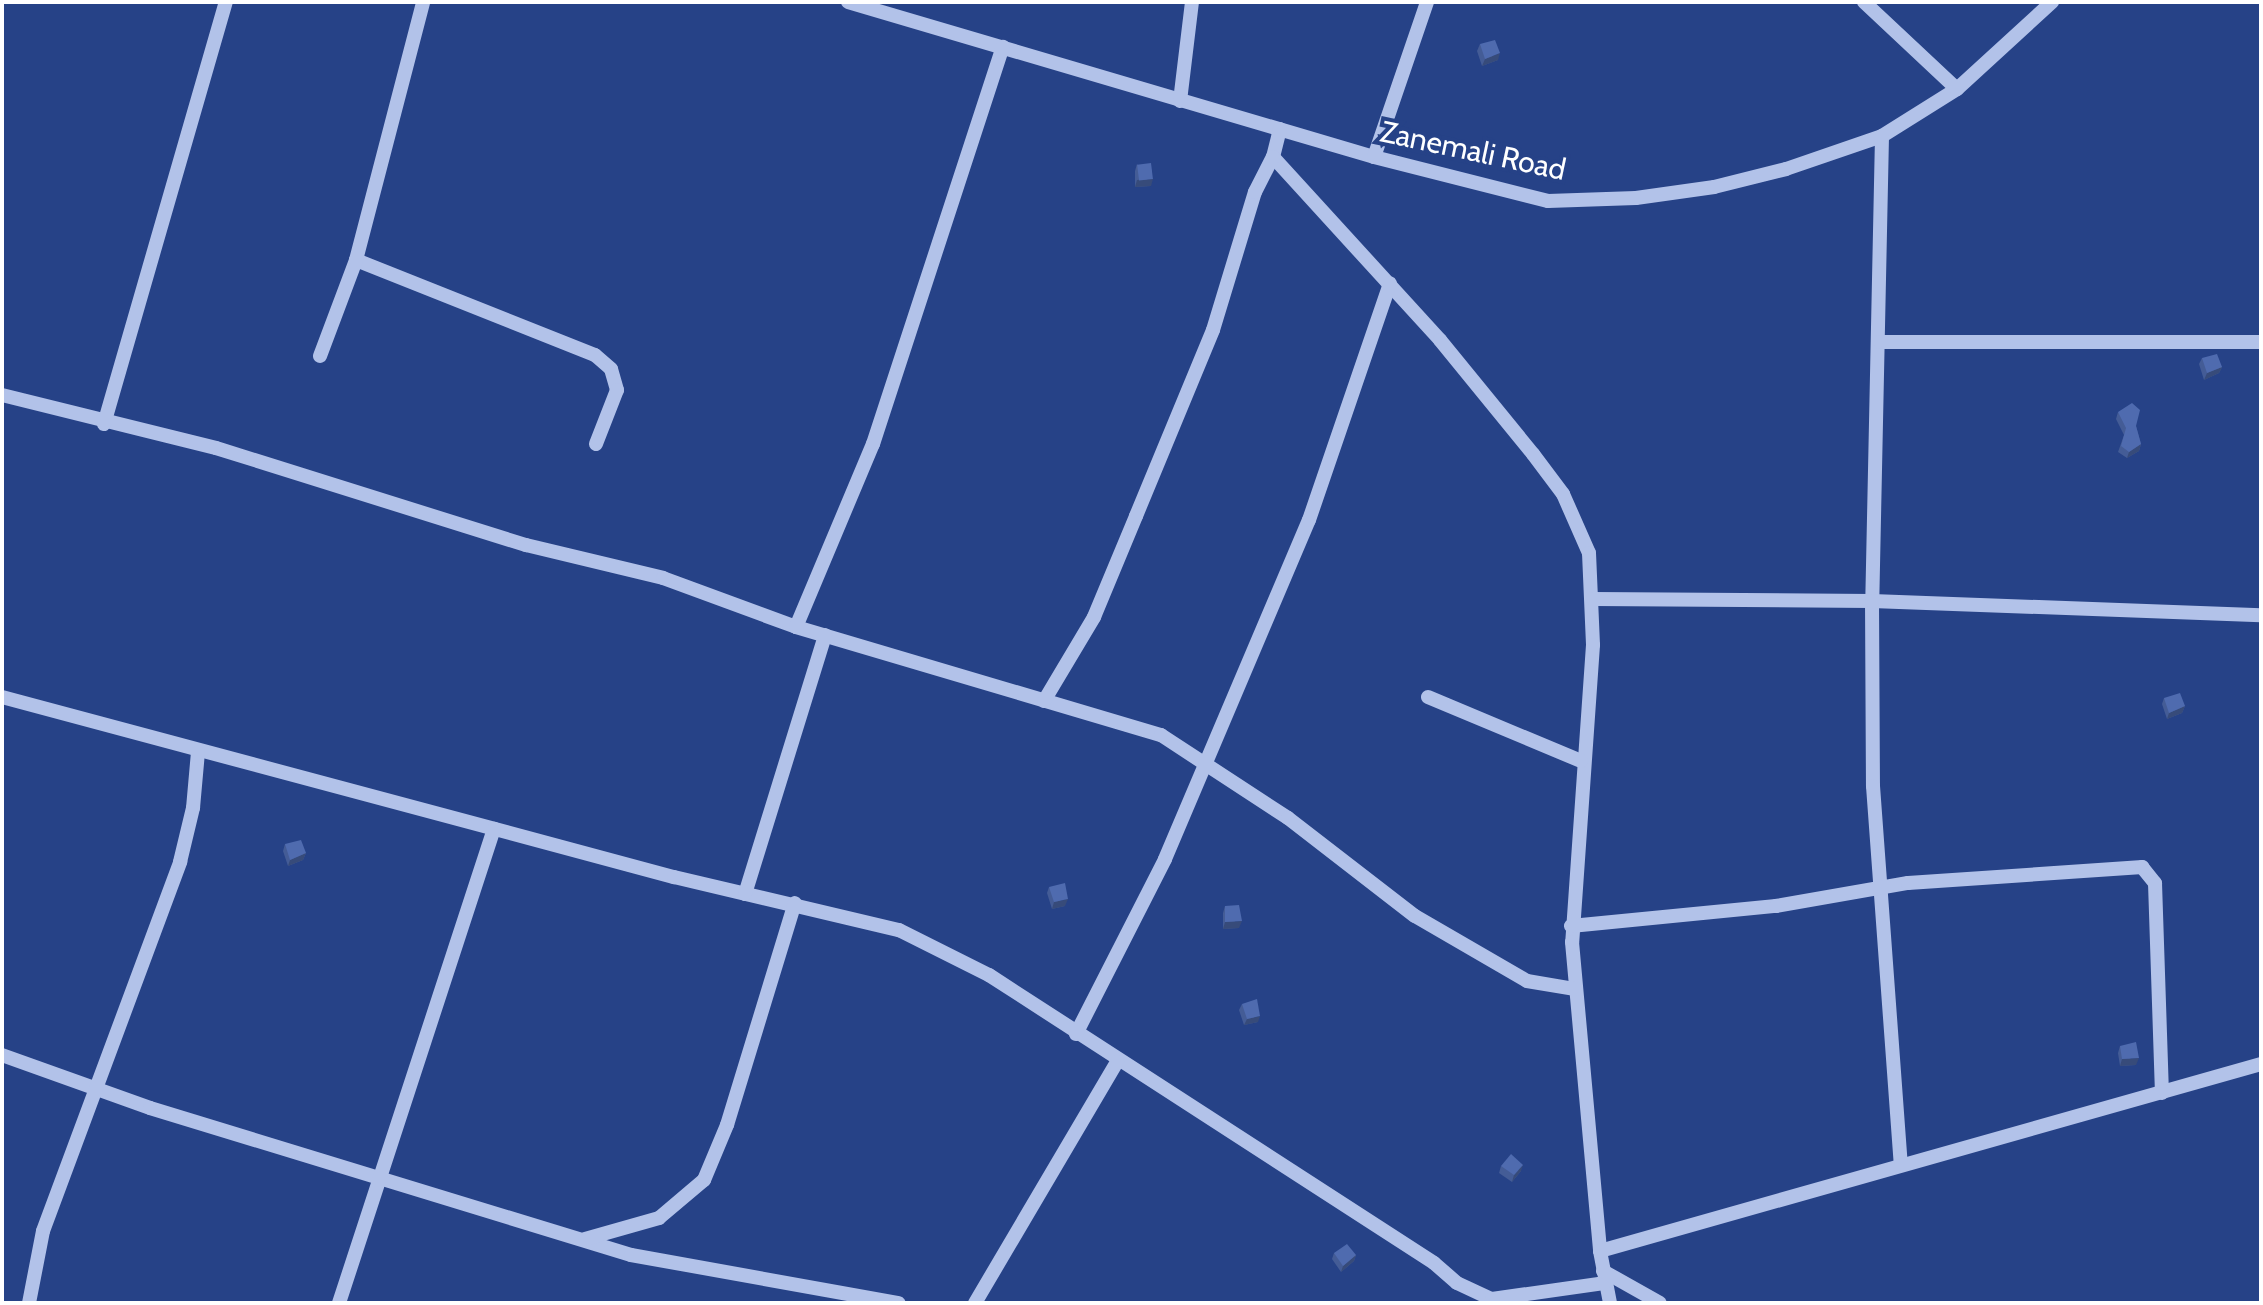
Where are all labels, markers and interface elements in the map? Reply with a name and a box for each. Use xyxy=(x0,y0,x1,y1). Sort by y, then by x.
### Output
street label: Zanemali Road xyxy=(1377,114,1569,188)

